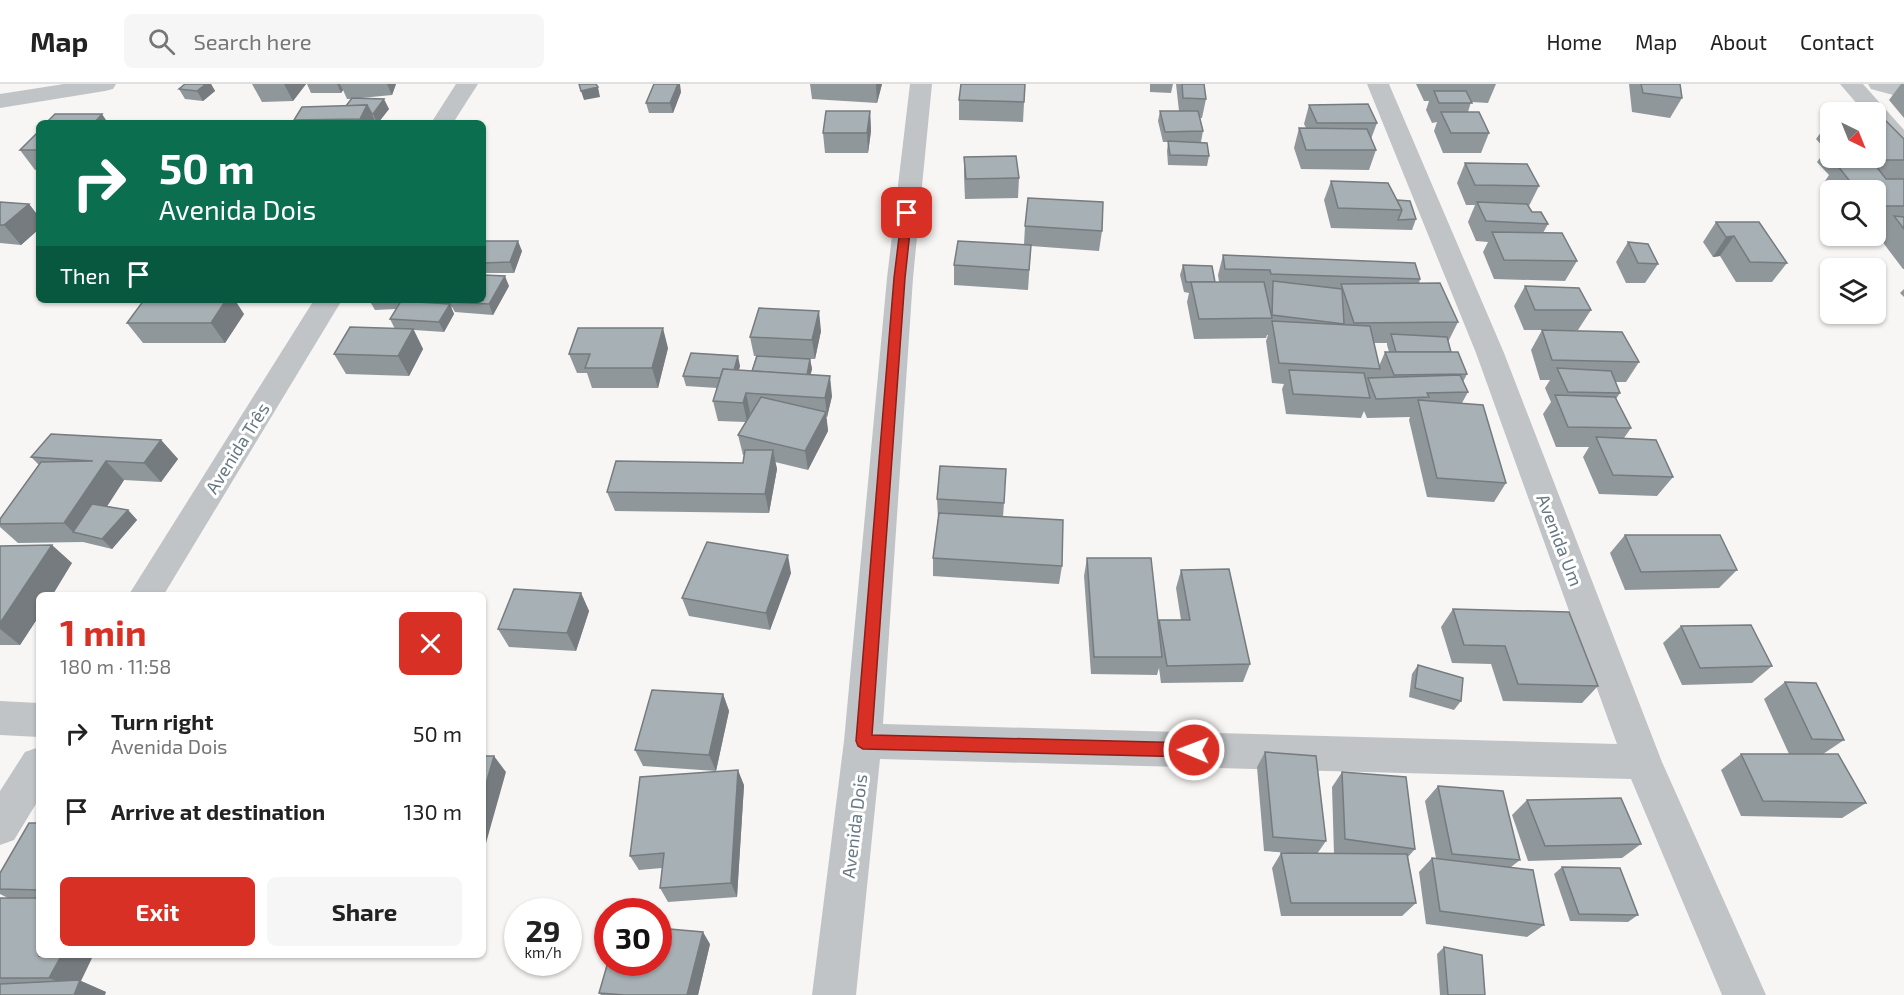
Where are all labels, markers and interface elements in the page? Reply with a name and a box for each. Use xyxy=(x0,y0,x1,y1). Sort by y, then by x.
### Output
search box xyxy=(124,14,544,68)
text: Map xyxy=(30,24,88,58)
icon: search xyxy=(145,25,178,58)
text: Search here xyxy=(193,28,312,54)
text: Home xyxy=(1546,29,1602,54)
text: Map xyxy=(1635,29,1677,54)
text: About xyxy=(1710,29,1767,54)
text: Contact xyxy=(1800,29,1874,54)
north arrow xyxy=(1820,102,1886,168)
map controls xyxy=(1820,102,1886,324)
text: 50 m xyxy=(159,142,255,192)
icon: right xyxy=(60,144,138,222)
button: search xyxy=(1820,180,1886,246)
pin xyxy=(881,187,932,238)
text: Avenida Dois xyxy=(159,193,316,225)
icon: arrive xyxy=(890,196,923,229)
icon: arrive xyxy=(122,258,155,291)
button: layers xyxy=(1820,258,1886,324)
text: Then xyxy=(60,262,110,288)
street label: Avenida Três xyxy=(200,398,274,498)
street label: Avenida Um xyxy=(1532,491,1588,589)
text: 1 min xyxy=(60,610,147,653)
button: close xyxy=(399,612,462,675)
text: 180 m · 11:58 xyxy=(60,654,171,678)
text: Turn right xyxy=(111,708,213,734)
icon: right xyxy=(60,717,93,750)
position arrow xyxy=(1162,718,1226,782)
text: 50 m xyxy=(413,720,462,746)
text: Avenida Dois xyxy=(111,734,228,758)
street label: Avenida Dois xyxy=(837,773,871,879)
icon: arrive xyxy=(60,795,93,828)
text: Arrive at destination xyxy=(111,798,325,824)
text: 130 m xyxy=(404,798,462,824)
button: Exit xyxy=(60,877,255,946)
button: Share xyxy=(267,877,462,946)
speed limit sign: 30 xyxy=(594,898,672,976)
text: 29 xyxy=(525,912,561,948)
text: km/h xyxy=(524,943,562,961)

